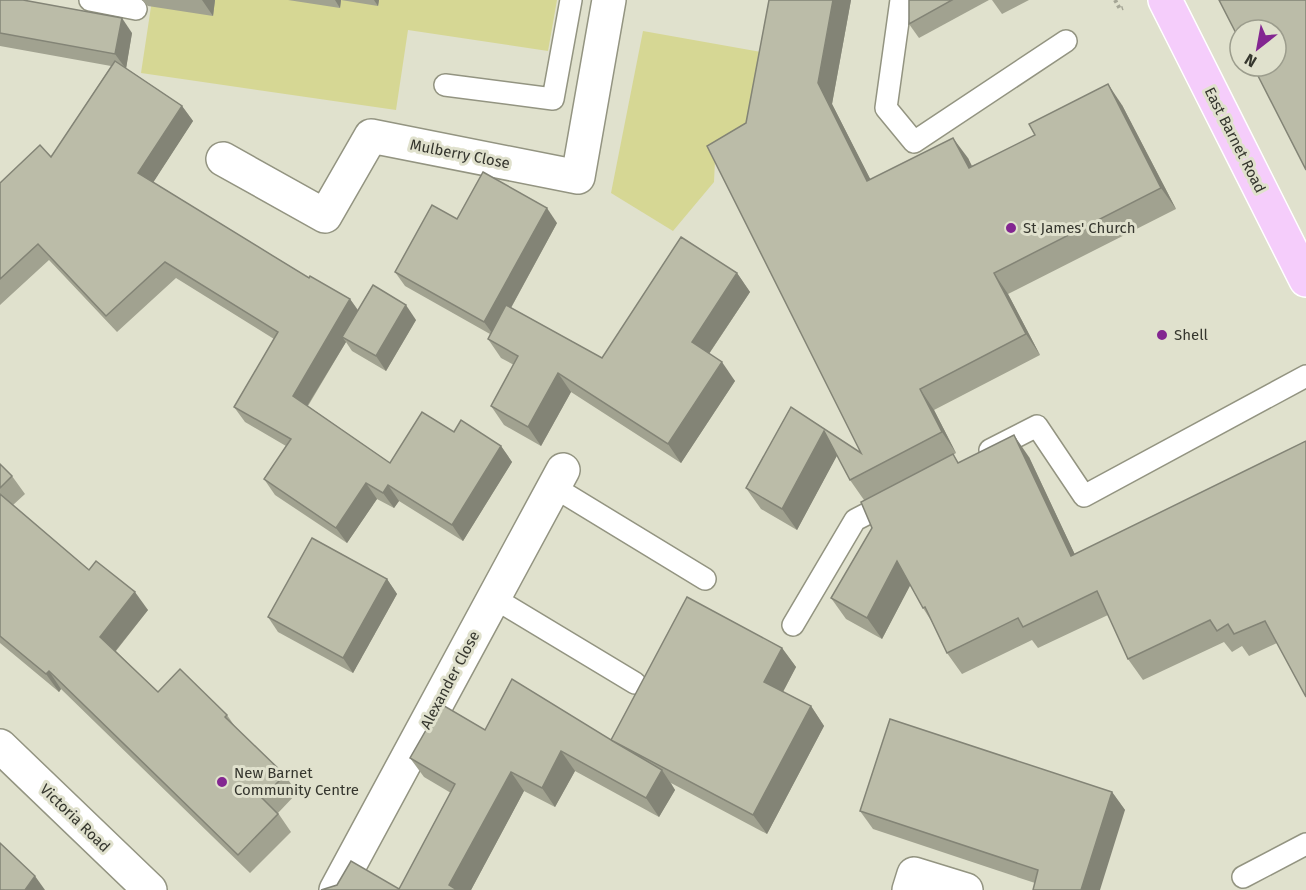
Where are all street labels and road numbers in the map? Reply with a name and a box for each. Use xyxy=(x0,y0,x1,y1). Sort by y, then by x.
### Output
street label: East Barnet Road xyxy=(1201,84,1269,196)
street label: Mulberry Close xyxy=(409,135,511,173)
street label: Alexander Close xyxy=(417,628,483,732)
street label: Victoria Road xyxy=(36,780,114,856)

